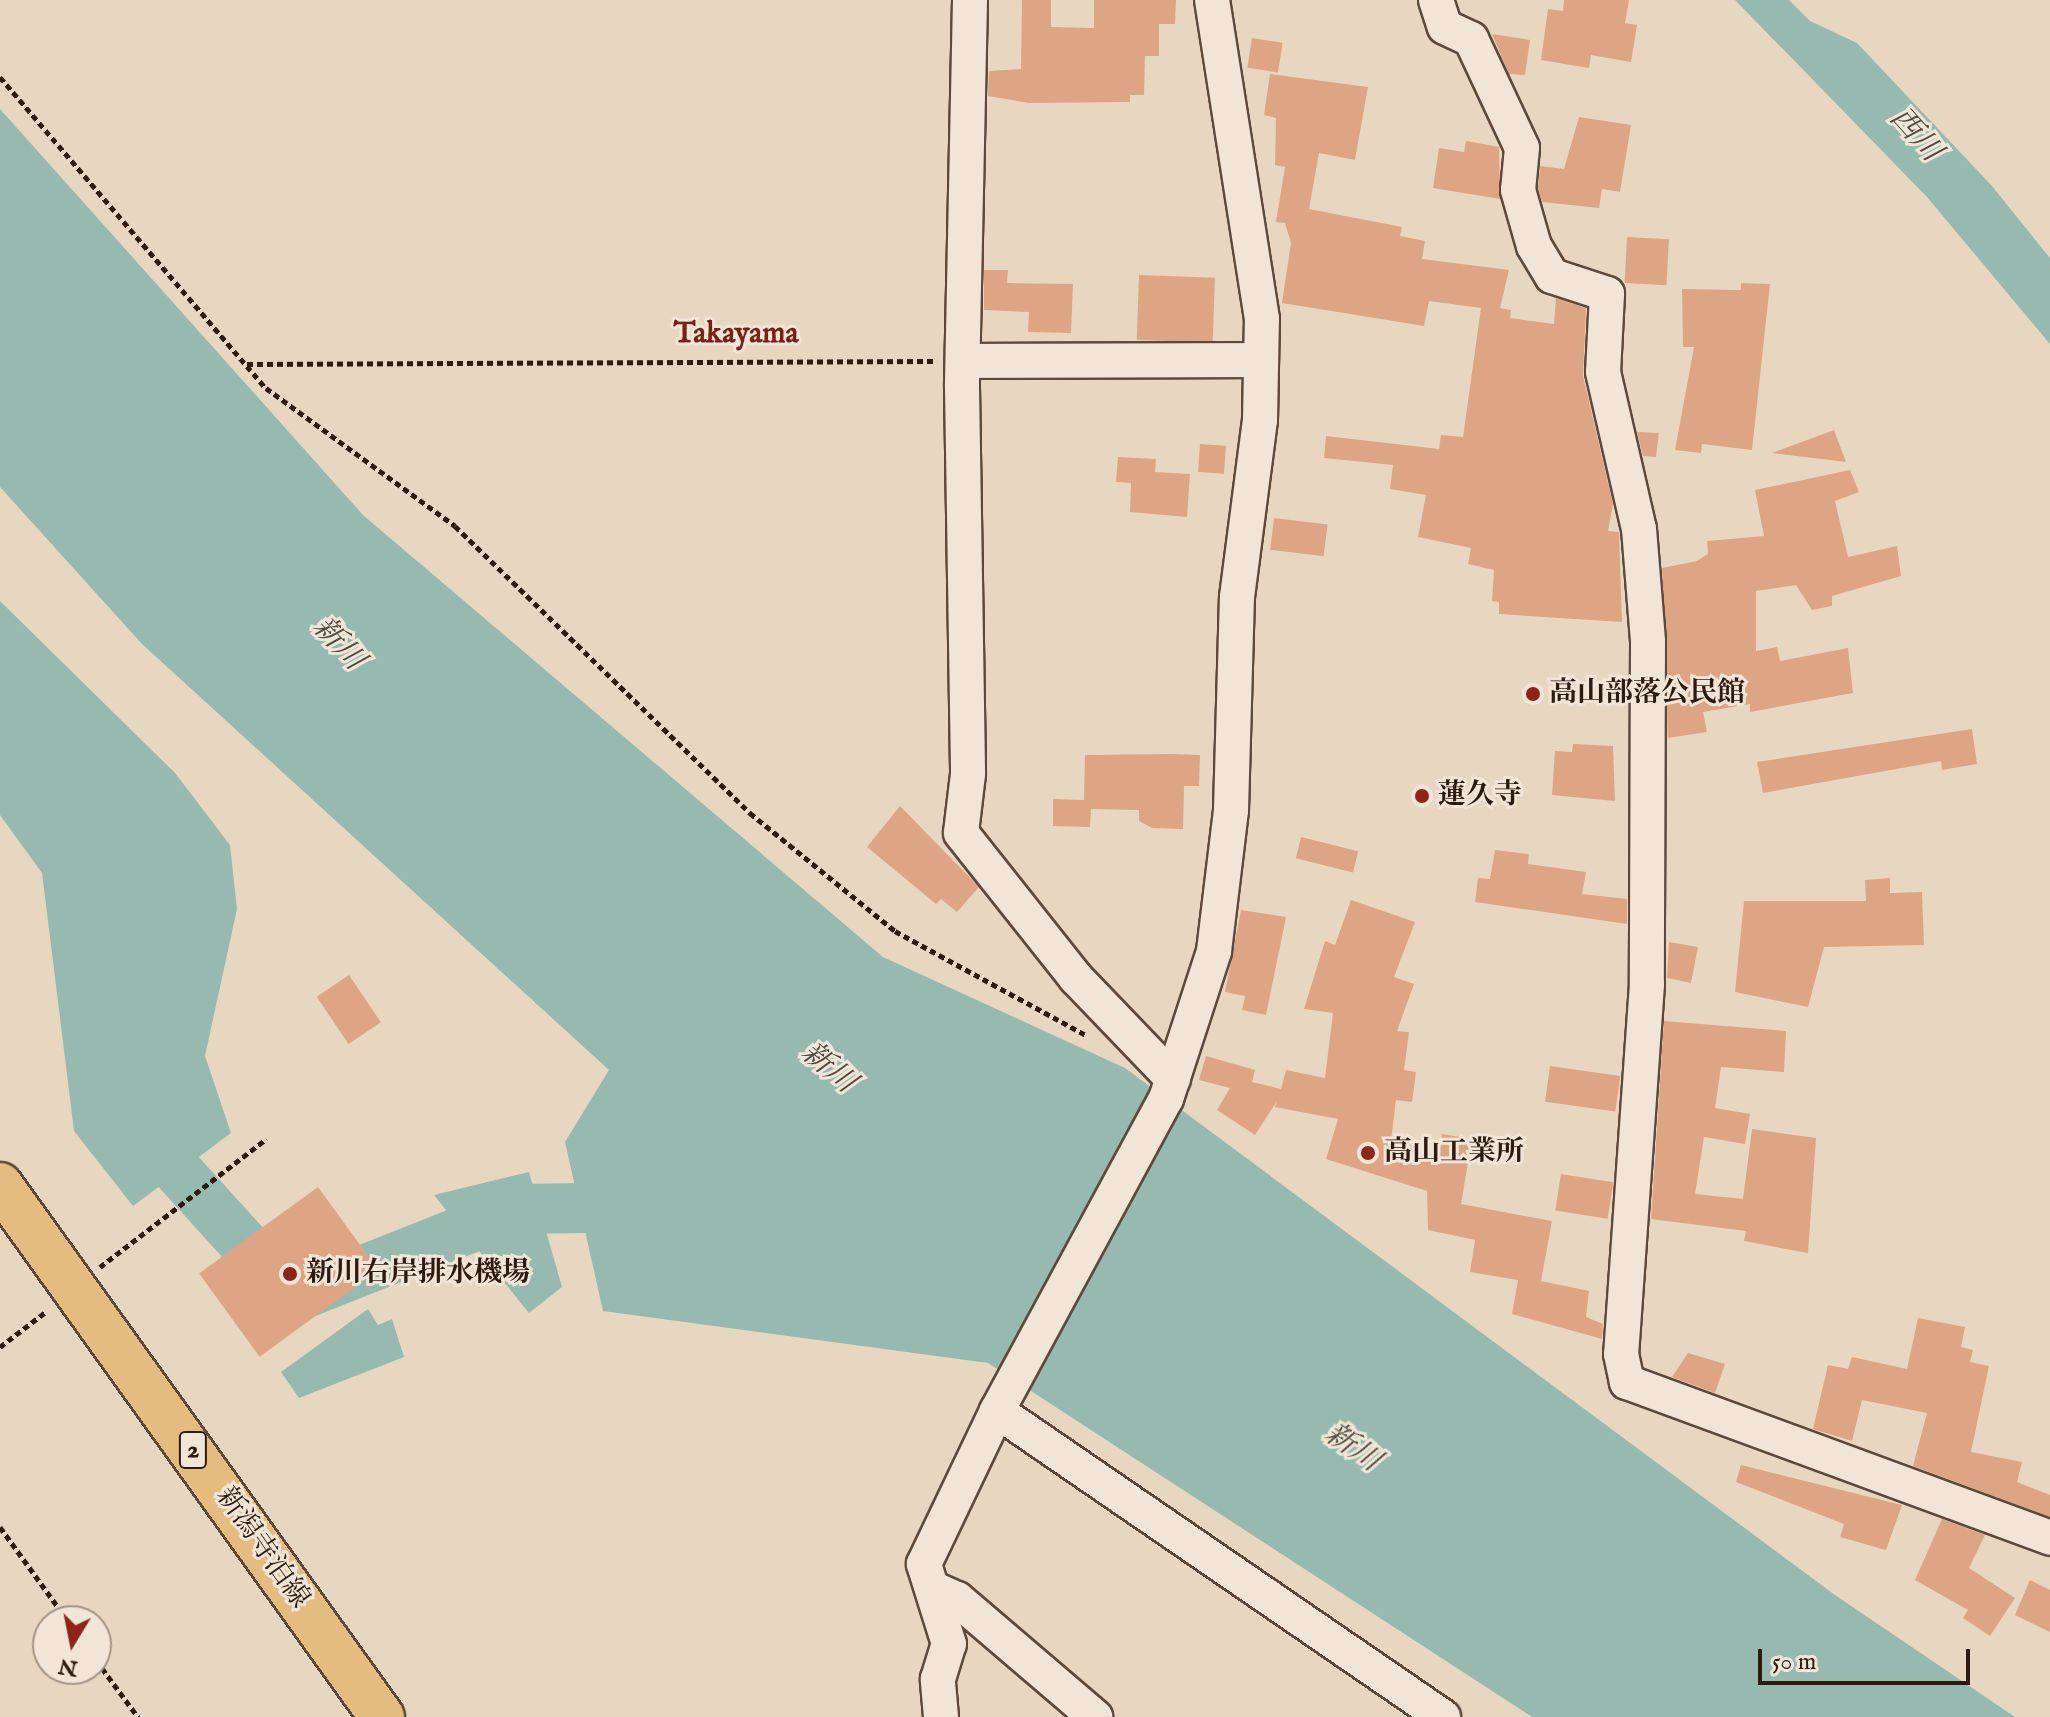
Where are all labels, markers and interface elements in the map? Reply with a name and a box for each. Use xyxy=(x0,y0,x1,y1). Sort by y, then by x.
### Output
water label: 西川 xyxy=(1882,101,1948,169)
district label: Takayama xyxy=(674,316,798,352)
water label: 新川 xyxy=(304,610,372,678)
place label: 高山部落公民館 xyxy=(1549,677,1745,711)
marker: 高山部落公民館 xyxy=(1524,685,1542,703)
place label: 蓮久寺 xyxy=(1438,779,1522,813)
marker: 蓮久寺 xyxy=(1413,787,1431,805)
water label: 新川 xyxy=(793,1035,863,1101)
place label: 高山工業所 xyxy=(1384,1136,1524,1170)
marker: 高山工業所 xyxy=(1359,1144,1377,1162)
place label: 新川右岸排水機場 xyxy=(306,1257,530,1291)
marker: 新川右岸排水機場 xyxy=(281,1265,299,1283)
water label: 新川 xyxy=(1317,1416,1387,1480)
road number: 2 xyxy=(177,1428,209,1472)
street label: 新潟寺泊線 xyxy=(208,1481,316,1615)
north arrow xyxy=(32,1605,112,1685)
scale bar xyxy=(1762,1633,1974,1683)
text: 50 m xyxy=(1772,1647,1816,1678)
text: N xyxy=(56,1651,80,1682)

